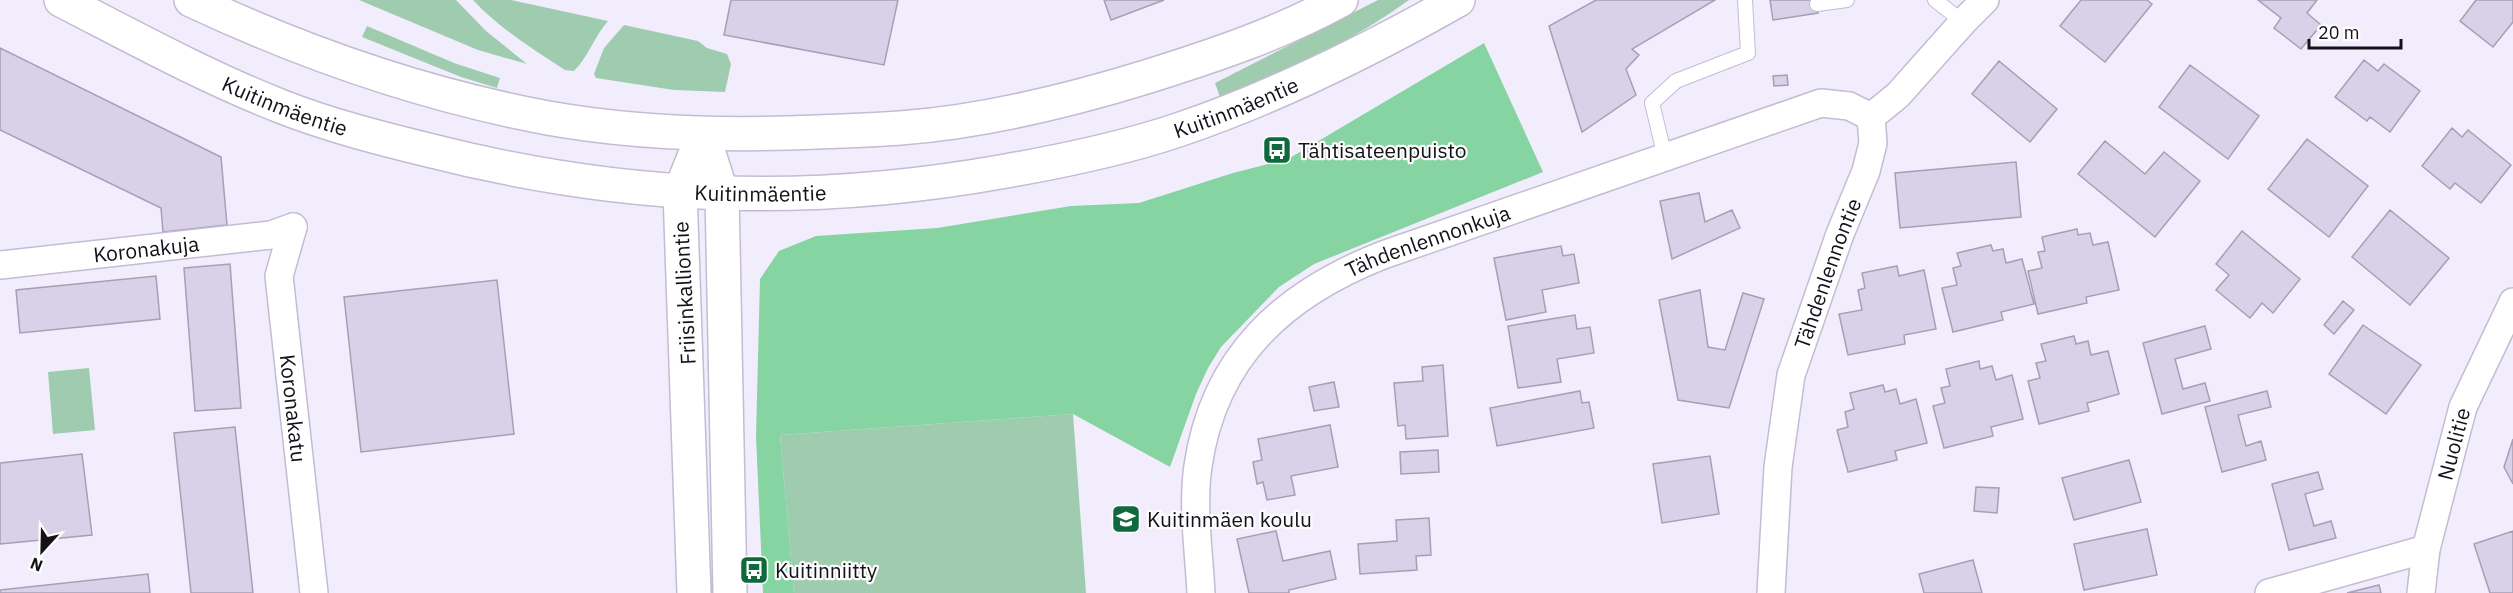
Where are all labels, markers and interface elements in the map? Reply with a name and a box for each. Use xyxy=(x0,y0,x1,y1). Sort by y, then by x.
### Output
scale bar xyxy=(2309,12,2400,50)
text: 20 m xyxy=(2318,21,2360,44)
street label: Kuitinmäentie xyxy=(218,69,351,142)
street label: Kuitinmäentie xyxy=(1170,70,1303,145)
bus stop icon: Tähtisateenpuisto xyxy=(1261,134,1293,166)
place label: Tähtisateenpuisto xyxy=(1298,136,1467,164)
street label: Kuitinmäentie xyxy=(694,178,827,208)
street label: Tähdenlennontie xyxy=(1787,194,1867,352)
street label: Tähdenlennonkuja xyxy=(1340,198,1514,284)
street label: Friisinkalliontie xyxy=(666,221,702,365)
street label: Koronakuja xyxy=(92,229,201,269)
street label: Koronakatu xyxy=(274,353,313,464)
street label: Nuolitie xyxy=(2431,405,2476,483)
school or university icon: Kuitinmäen koulu xyxy=(1110,503,1142,535)
place label: Kuitinmäen koulu xyxy=(1147,505,1312,533)
north arrow xyxy=(12,521,72,581)
text: N xyxy=(27,553,46,576)
bus stop icon: Kuitinniitty xyxy=(738,554,770,586)
place label: Kuitinniitty xyxy=(775,556,878,584)

